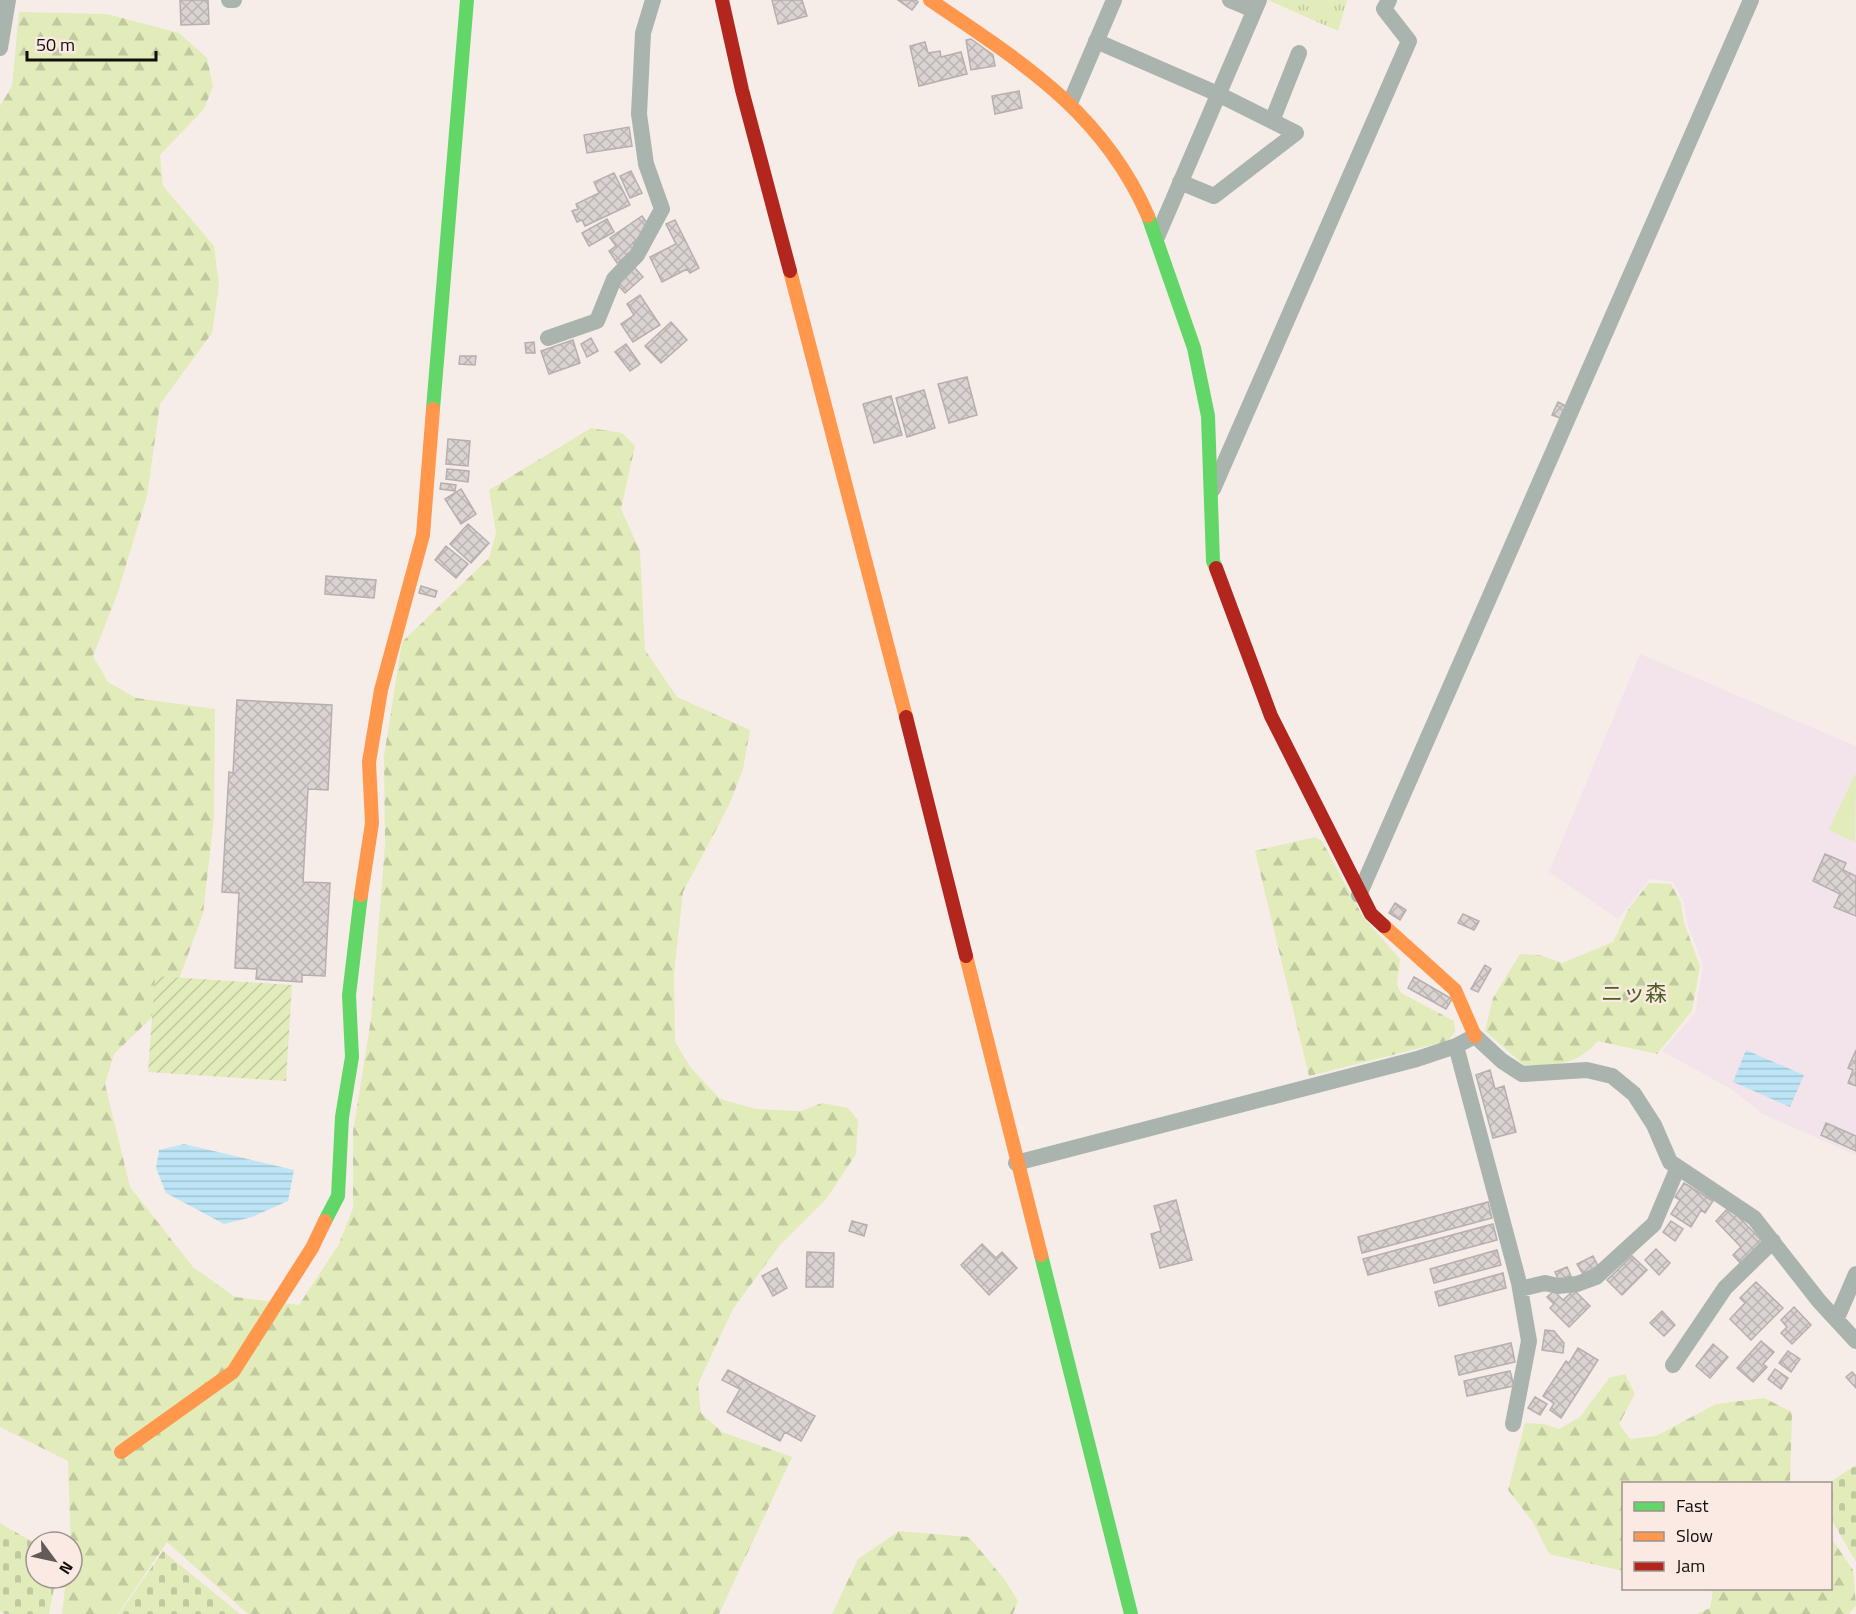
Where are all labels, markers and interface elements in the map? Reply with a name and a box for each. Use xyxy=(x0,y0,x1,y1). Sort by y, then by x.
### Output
scale bar xyxy=(27,24,156,62)
text: 50 m xyxy=(36,31,75,58)
park label: ニッ森 xyxy=(1601,976,1667,1010)
legend xyxy=(1622,1482,1832,1590)
text: Fast xyxy=(1676,1492,1709,1519)
text: Slow xyxy=(1676,1522,1713,1549)
north arrow xyxy=(24,1530,84,1590)
text: Jam xyxy=(1676,1552,1705,1579)
text: N xyxy=(53,1557,80,1579)

